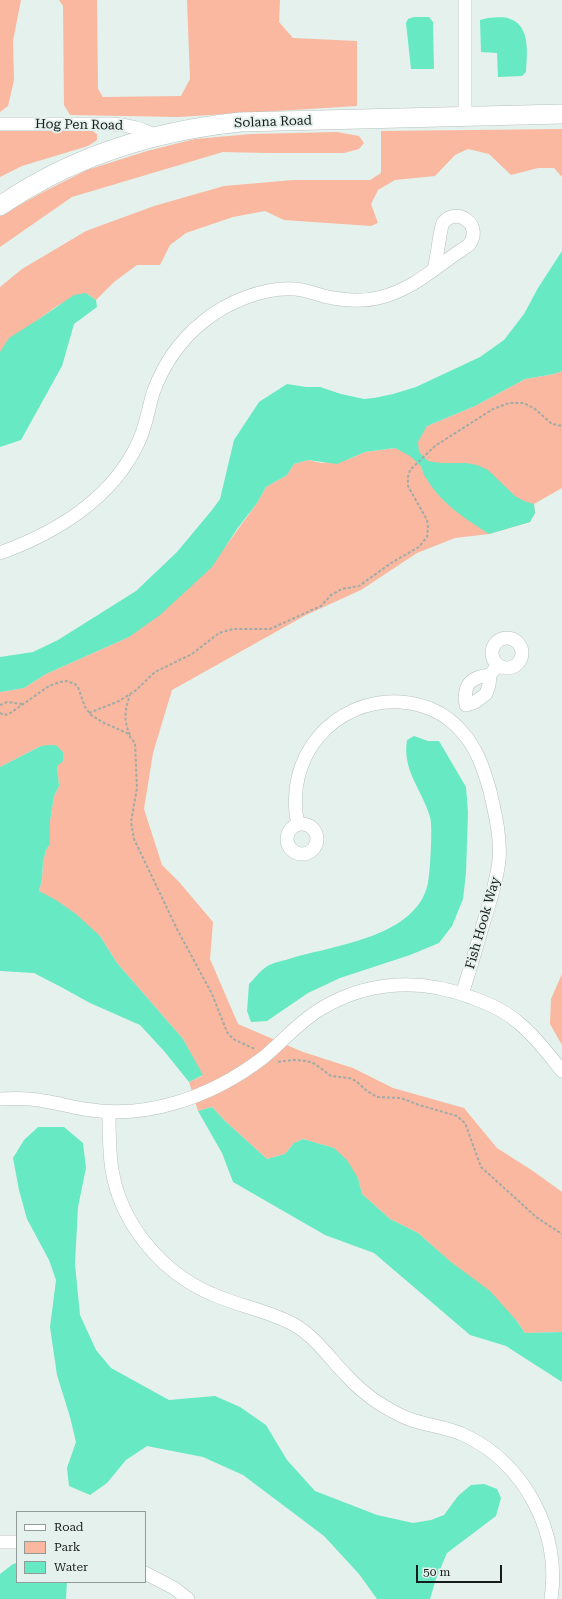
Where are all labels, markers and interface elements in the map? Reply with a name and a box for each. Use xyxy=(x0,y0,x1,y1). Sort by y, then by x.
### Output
street label: Solana Road xyxy=(234,113,312,131)
street label: Hog Pen Road xyxy=(35,116,123,134)
street label: Fish Hook Way xyxy=(462,875,504,971)
legend xyxy=(16,1511,146,1583)
text: Road xyxy=(54,1520,83,1534)
text: Park xyxy=(54,1540,80,1554)
scale bar xyxy=(418,1557,504,1583)
text: Water xyxy=(54,1560,88,1574)
text: 50 m xyxy=(423,1565,450,1579)

